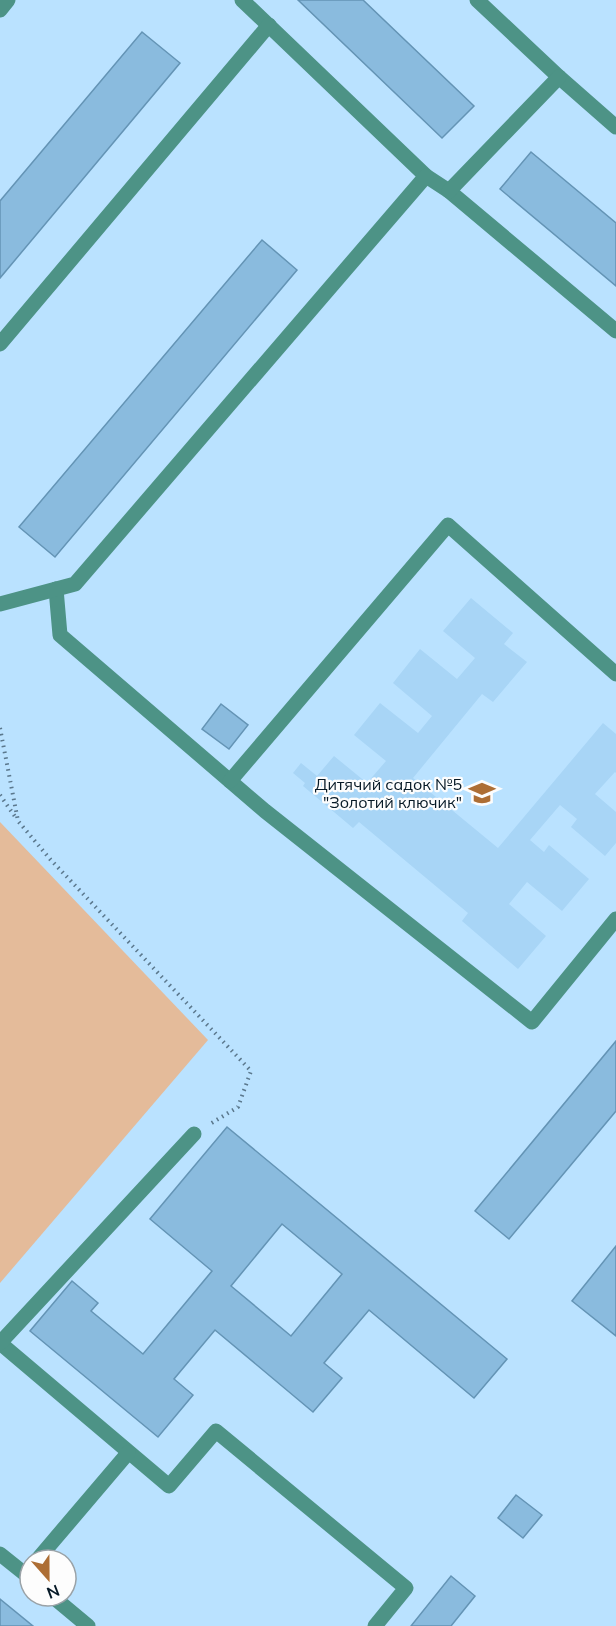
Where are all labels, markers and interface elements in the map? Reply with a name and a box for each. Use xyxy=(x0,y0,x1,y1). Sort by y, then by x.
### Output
place label: Дитячий садок №5 "Золотий ключик" xyxy=(315,774,462,812)
school or university icon: Дитячий садок №5 "Золотий ключик" xyxy=(467,778,497,808)
north arrow xyxy=(18,1548,78,1608)
text: N xyxy=(44,1581,63,1604)

